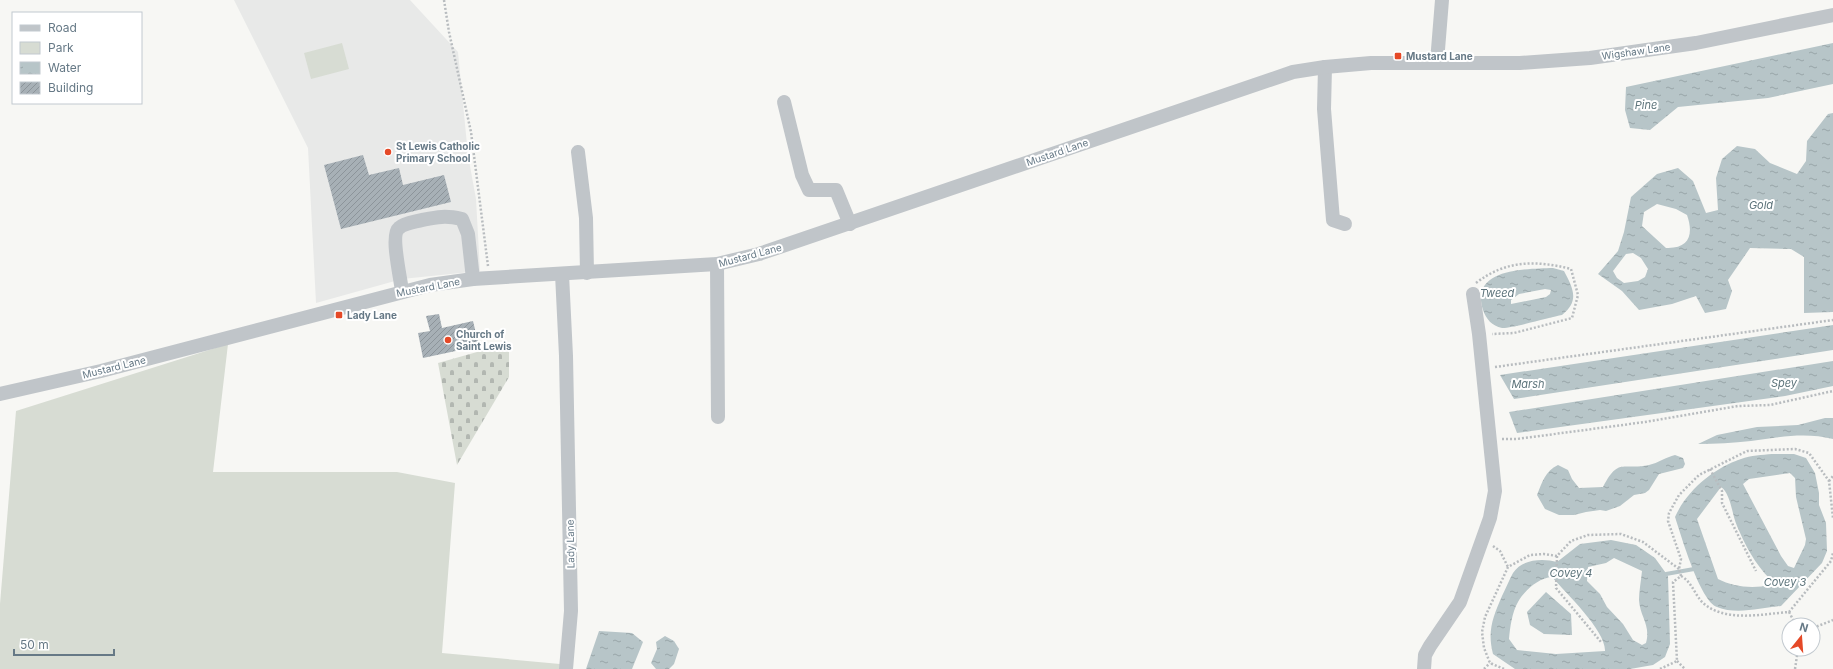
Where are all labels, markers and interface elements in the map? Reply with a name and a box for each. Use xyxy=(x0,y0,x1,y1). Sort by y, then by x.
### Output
legend xyxy=(12,12,142,104)
text: Road xyxy=(48,20,77,35)
text: Park xyxy=(48,40,74,55)
street label: Wigshaw Lane xyxy=(1601,40,1671,62)
place label: Mustard Lane xyxy=(1406,50,1473,62)
marker: Mustard Lane xyxy=(1393,51,1403,61)
text: Water xyxy=(48,60,82,75)
text: Building xyxy=(48,80,93,95)
water label: Pine xyxy=(1635,98,1657,112)
street label: Mustard Lane xyxy=(1024,136,1090,168)
place label: St Lewis Catholic Primary School xyxy=(396,140,480,165)
marker: St Lewis Catholic Primary School xyxy=(383,147,393,157)
water label: Gold xyxy=(1749,198,1773,212)
street label: Mustard Lane xyxy=(717,241,783,269)
street label: Mustard Lane xyxy=(395,275,461,299)
water label: Tweed xyxy=(1480,286,1515,300)
place label: Lady Lane xyxy=(347,309,397,322)
marker: Lady Lane xyxy=(334,310,344,320)
place label: Church of Saint Lewis xyxy=(456,328,512,352)
marker: Church of Saint Lewis xyxy=(443,335,453,345)
street label: Mustard Lane xyxy=(81,353,147,381)
water label: Spey xyxy=(1771,376,1798,390)
water label: Marsh xyxy=(1511,377,1545,391)
street label: Lady Lane xyxy=(564,519,576,569)
water label: Covey 4 xyxy=(1550,566,1592,580)
water label: Covey 3 xyxy=(1764,575,1806,589)
north arrow xyxy=(1781,617,1821,657)
text: N xyxy=(1798,620,1810,635)
scale bar xyxy=(14,631,114,657)
text: 50 m xyxy=(20,637,49,652)

